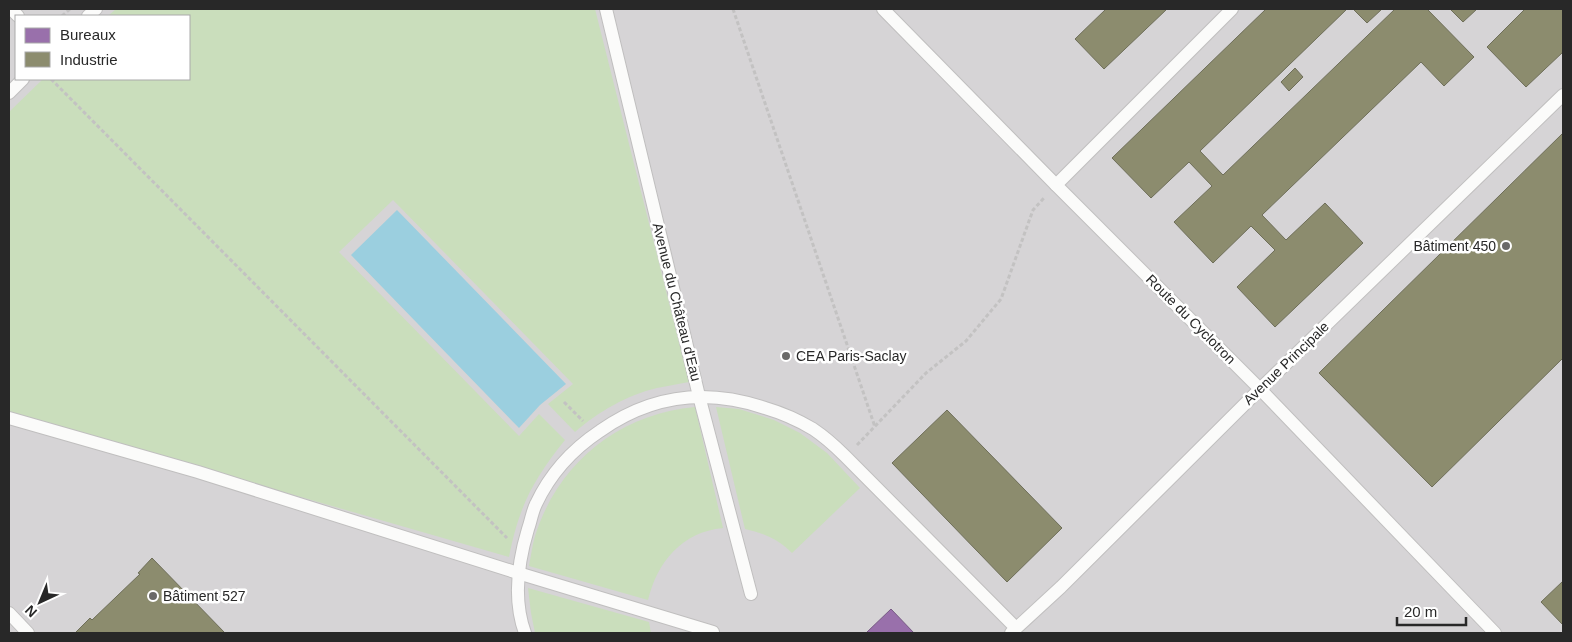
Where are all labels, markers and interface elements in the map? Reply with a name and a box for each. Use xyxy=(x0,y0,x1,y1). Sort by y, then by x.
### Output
legend xyxy=(15,15,190,80)
text: Bureaux xyxy=(60,26,116,43)
text: Industrie xyxy=(60,51,118,68)
street label: Avenue du Château d'Eau xyxy=(650,221,704,383)
place label: Bâtiment 450 xyxy=(1414,238,1496,254)
marker: Bâtiment 450 xyxy=(1500,240,1512,252)
street label: Route du Cyclotron xyxy=(1143,271,1239,367)
street label: Avenue Principale xyxy=(1240,318,1332,408)
place label: CEA Paris-Saclay xyxy=(796,348,906,364)
marker: CEA Paris-Saclay xyxy=(780,350,792,362)
north arrow xyxy=(15,577,65,627)
place label: Bâtiment 527 xyxy=(163,588,246,604)
marker: Bâtiment 527 xyxy=(147,590,159,602)
scale bar xyxy=(1397,594,1466,626)
text: N xyxy=(22,602,40,621)
text: 20 m xyxy=(1404,603,1437,620)

